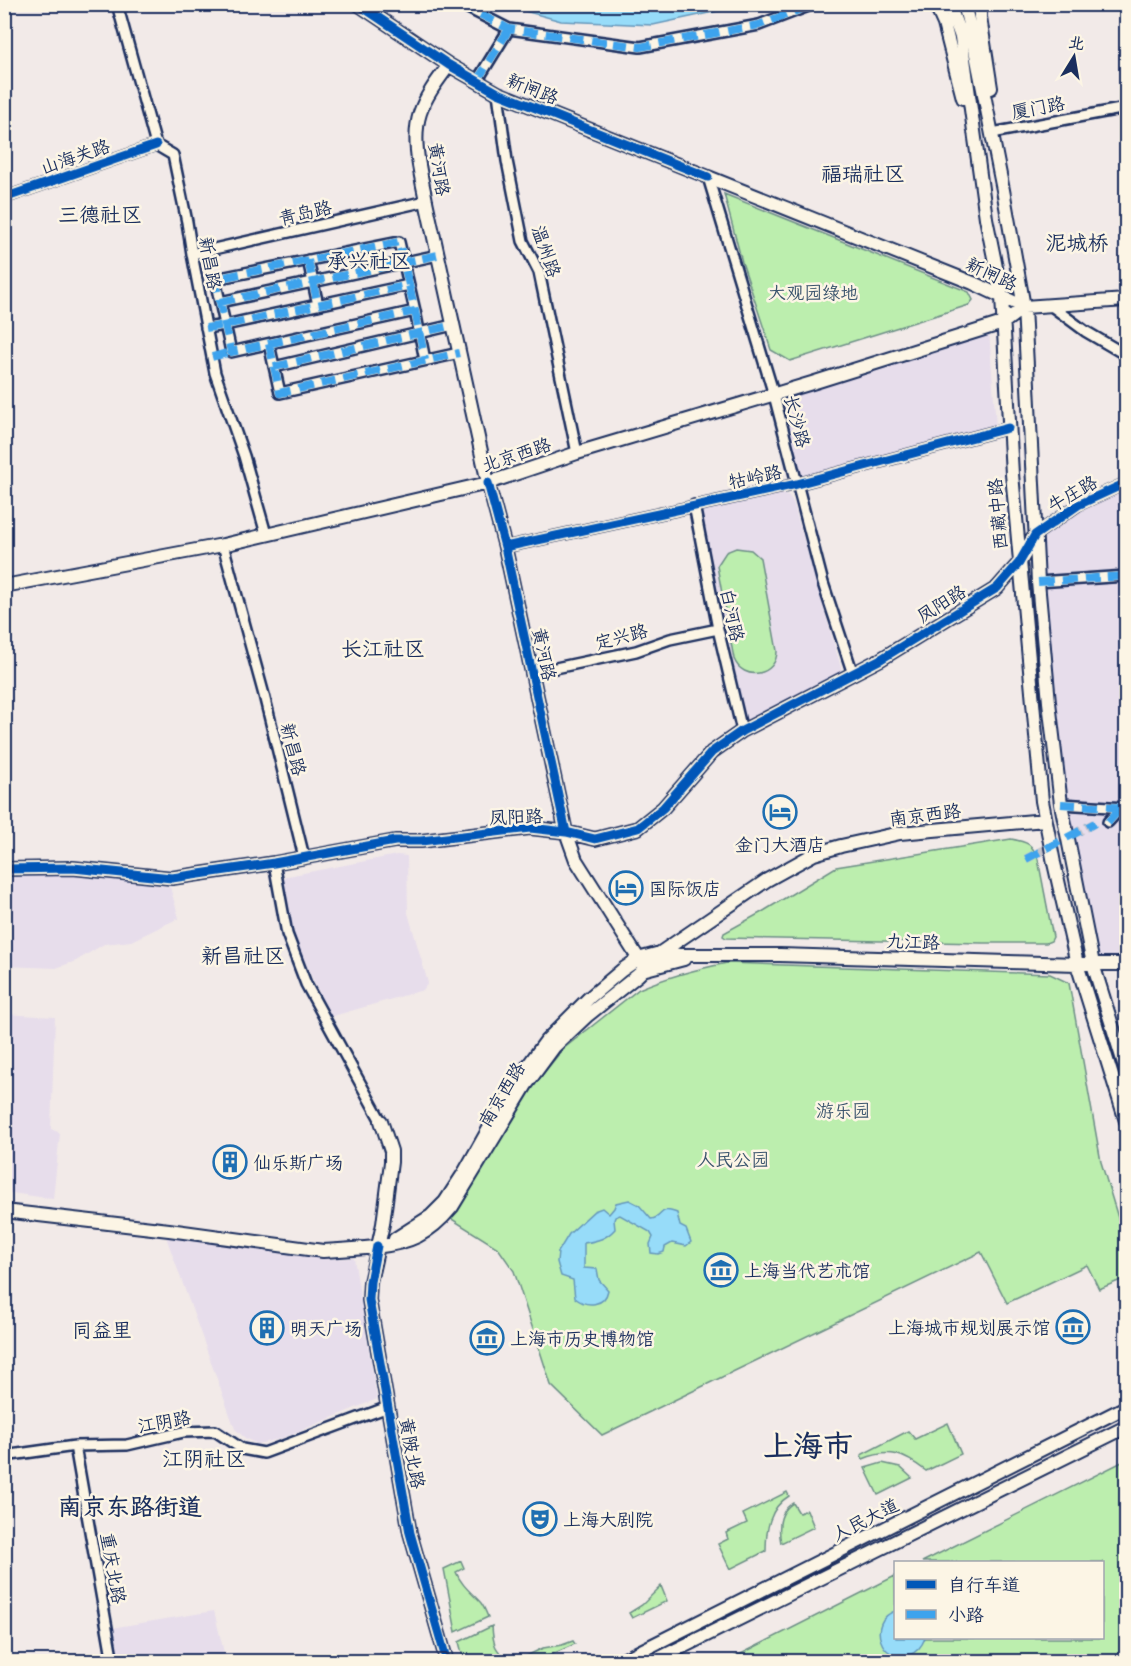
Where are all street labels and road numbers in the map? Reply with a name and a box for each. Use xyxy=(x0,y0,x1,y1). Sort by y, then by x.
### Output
street label: 新闸路 xyxy=(503,67,563,109)
street label: 厦门路 xyxy=(1009,90,1067,124)
street label: 山海关路 xyxy=(37,133,113,179)
street label: 黄河路 xyxy=(424,140,456,198)
street label: 青岛路 xyxy=(276,194,334,230)
street label: 温州路 xyxy=(527,222,567,280)
street label: 新昌路 xyxy=(194,234,228,292)
street label: 新闸路 xyxy=(962,251,1022,295)
street label: 长沙路 xyxy=(779,392,817,450)
street label: 北京西路 xyxy=(478,431,554,477)
street label: 牯岭路 xyxy=(726,459,784,493)
street label: 牛庄路 xyxy=(1043,469,1101,517)
street label: 西藏中路 xyxy=(982,477,1012,551)
street label: 凤阳路 xyxy=(912,579,970,627)
street label: 白河路 xyxy=(716,586,750,644)
street label: 定兴路 xyxy=(592,617,650,655)
street label: 黄河路 xyxy=(528,625,562,683)
street label: 新昌路 xyxy=(276,720,312,778)
street label: 南京西路 xyxy=(888,798,962,830)
street label: 凤阳路 xyxy=(489,803,543,829)
street label: 九江路 xyxy=(886,928,940,954)
street label: 南京西路 xyxy=(472,1057,530,1131)
street label: 江阴路 xyxy=(135,1404,193,1438)
street label: 黄陂北路 xyxy=(395,1415,431,1491)
street label: 人民大道 xyxy=(827,1492,903,1546)
street label: 重庆北路 xyxy=(96,1530,132,1606)

